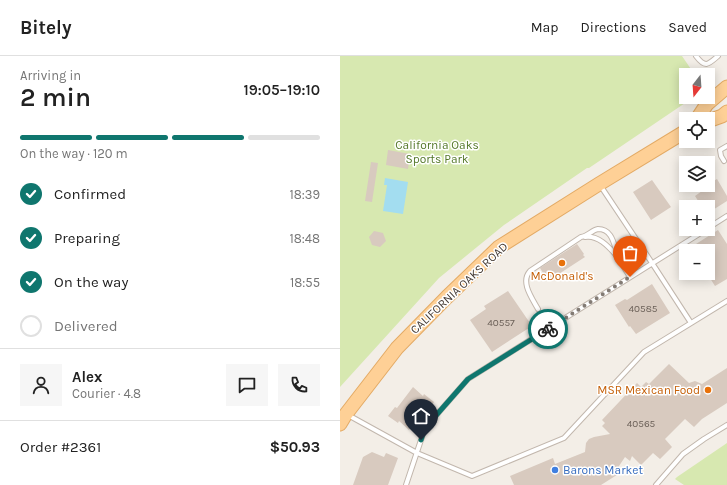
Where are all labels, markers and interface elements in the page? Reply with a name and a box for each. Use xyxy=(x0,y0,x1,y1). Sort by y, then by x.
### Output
text: Bitely xyxy=(20,17,71,39)
text: Map xyxy=(531,19,559,36)
text: Directions xyxy=(581,19,646,36)
text: Saved xyxy=(668,19,707,36)
text: Arriving in xyxy=(20,68,81,83)
north arrow xyxy=(679,68,715,104)
map controls xyxy=(679,68,715,280)
text: 19:05–19:10 xyxy=(243,81,320,99)
text: 2 min xyxy=(20,82,91,113)
button: locate xyxy=(679,112,715,148)
park label: California Oaks Sports Park xyxy=(395,138,479,166)
text: On the way · 120 m xyxy=(20,146,128,161)
button: layers xyxy=(679,156,715,192)
icon: check xyxy=(20,183,42,205)
text: Confirmed xyxy=(54,185,126,203)
text: 18:39 xyxy=(290,187,320,202)
button: + xyxy=(679,200,715,236)
icon: check xyxy=(20,227,42,249)
text: Preparing xyxy=(54,229,120,247)
text: 18:48 xyxy=(289,231,320,246)
pin xyxy=(613,236,647,277)
street label: CALIFORNIA OAKS ROAD xyxy=(407,239,511,337)
icon: bag xyxy=(619,242,641,264)
button: − xyxy=(679,244,715,280)
marker: McDonald's xyxy=(557,258,567,268)
place label: McDonald's xyxy=(530,269,594,283)
icon: check xyxy=(20,271,42,293)
text: On the way xyxy=(54,273,128,291)
text: 18:55 xyxy=(290,275,320,290)
house number: 40585 xyxy=(629,303,658,315)
courier xyxy=(528,309,568,349)
text: Delivered xyxy=(54,317,118,335)
house number: 40557 xyxy=(487,317,515,329)
icon: bike xyxy=(537,318,559,340)
button: person xyxy=(20,364,62,406)
button: chat xyxy=(226,364,268,406)
button: phone xyxy=(278,364,320,406)
text: Alex xyxy=(72,368,102,386)
place label: MSR Mexican Food xyxy=(597,383,700,397)
marker: MSR Mexican Food xyxy=(703,385,713,395)
text: Courier · 4.8 xyxy=(72,386,141,401)
pin xyxy=(404,399,438,440)
icon: home xyxy=(410,405,432,427)
house number: 40565 xyxy=(627,418,656,430)
text: Order #2361 xyxy=(20,438,101,456)
text: $50.93 xyxy=(270,438,320,456)
place label: Barons Market xyxy=(563,463,643,477)
marker: Barons Market xyxy=(550,465,560,475)

